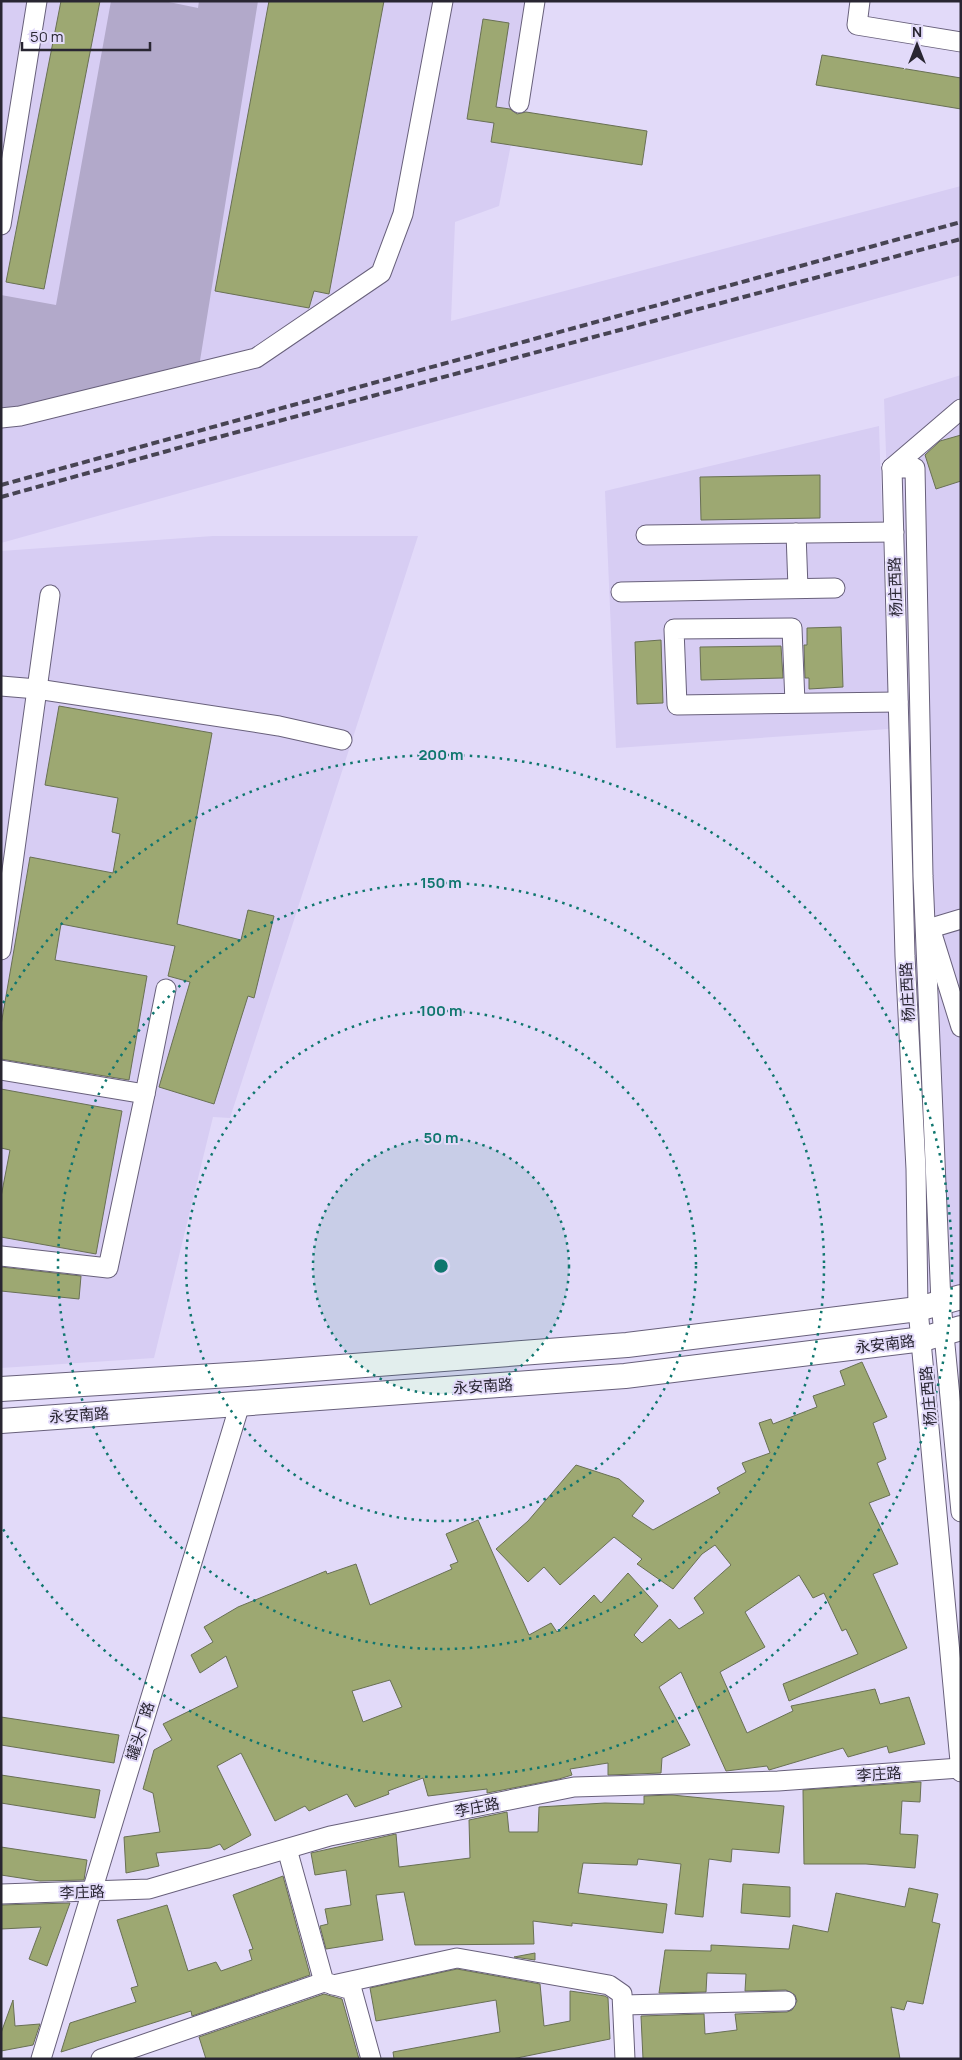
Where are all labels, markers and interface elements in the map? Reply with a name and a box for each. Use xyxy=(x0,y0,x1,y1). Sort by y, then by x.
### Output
scale bar xyxy=(22,20,150,52)
north arrow xyxy=(892,20,942,70)
text: N xyxy=(912,22,922,41)
text: 50 m xyxy=(30,26,64,47)
street label: 杨庄西路 xyxy=(883,557,907,617)
text: 200 m xyxy=(418,744,464,765)
text: 150 m xyxy=(420,872,462,893)
street label: 杨庄西路 xyxy=(895,961,919,1023)
text: 100 m xyxy=(420,1000,462,1021)
text: 50 m xyxy=(423,1127,459,1148)
centre of rings xyxy=(432,1257,450,1275)
street label: 永安南路 xyxy=(854,1330,916,1358)
street label: 杨庄西路 xyxy=(915,1365,941,1427)
street label: 永安南路 xyxy=(452,1373,514,1399)
street label: 永安南路 xyxy=(48,1402,110,1428)
street label: 罐头厂路 xyxy=(121,1699,159,1763)
street label: 李庄路 xyxy=(856,1762,902,1786)
street label: 李庄路 xyxy=(453,1792,501,1822)
street label: 李庄路 xyxy=(59,1881,105,1903)

